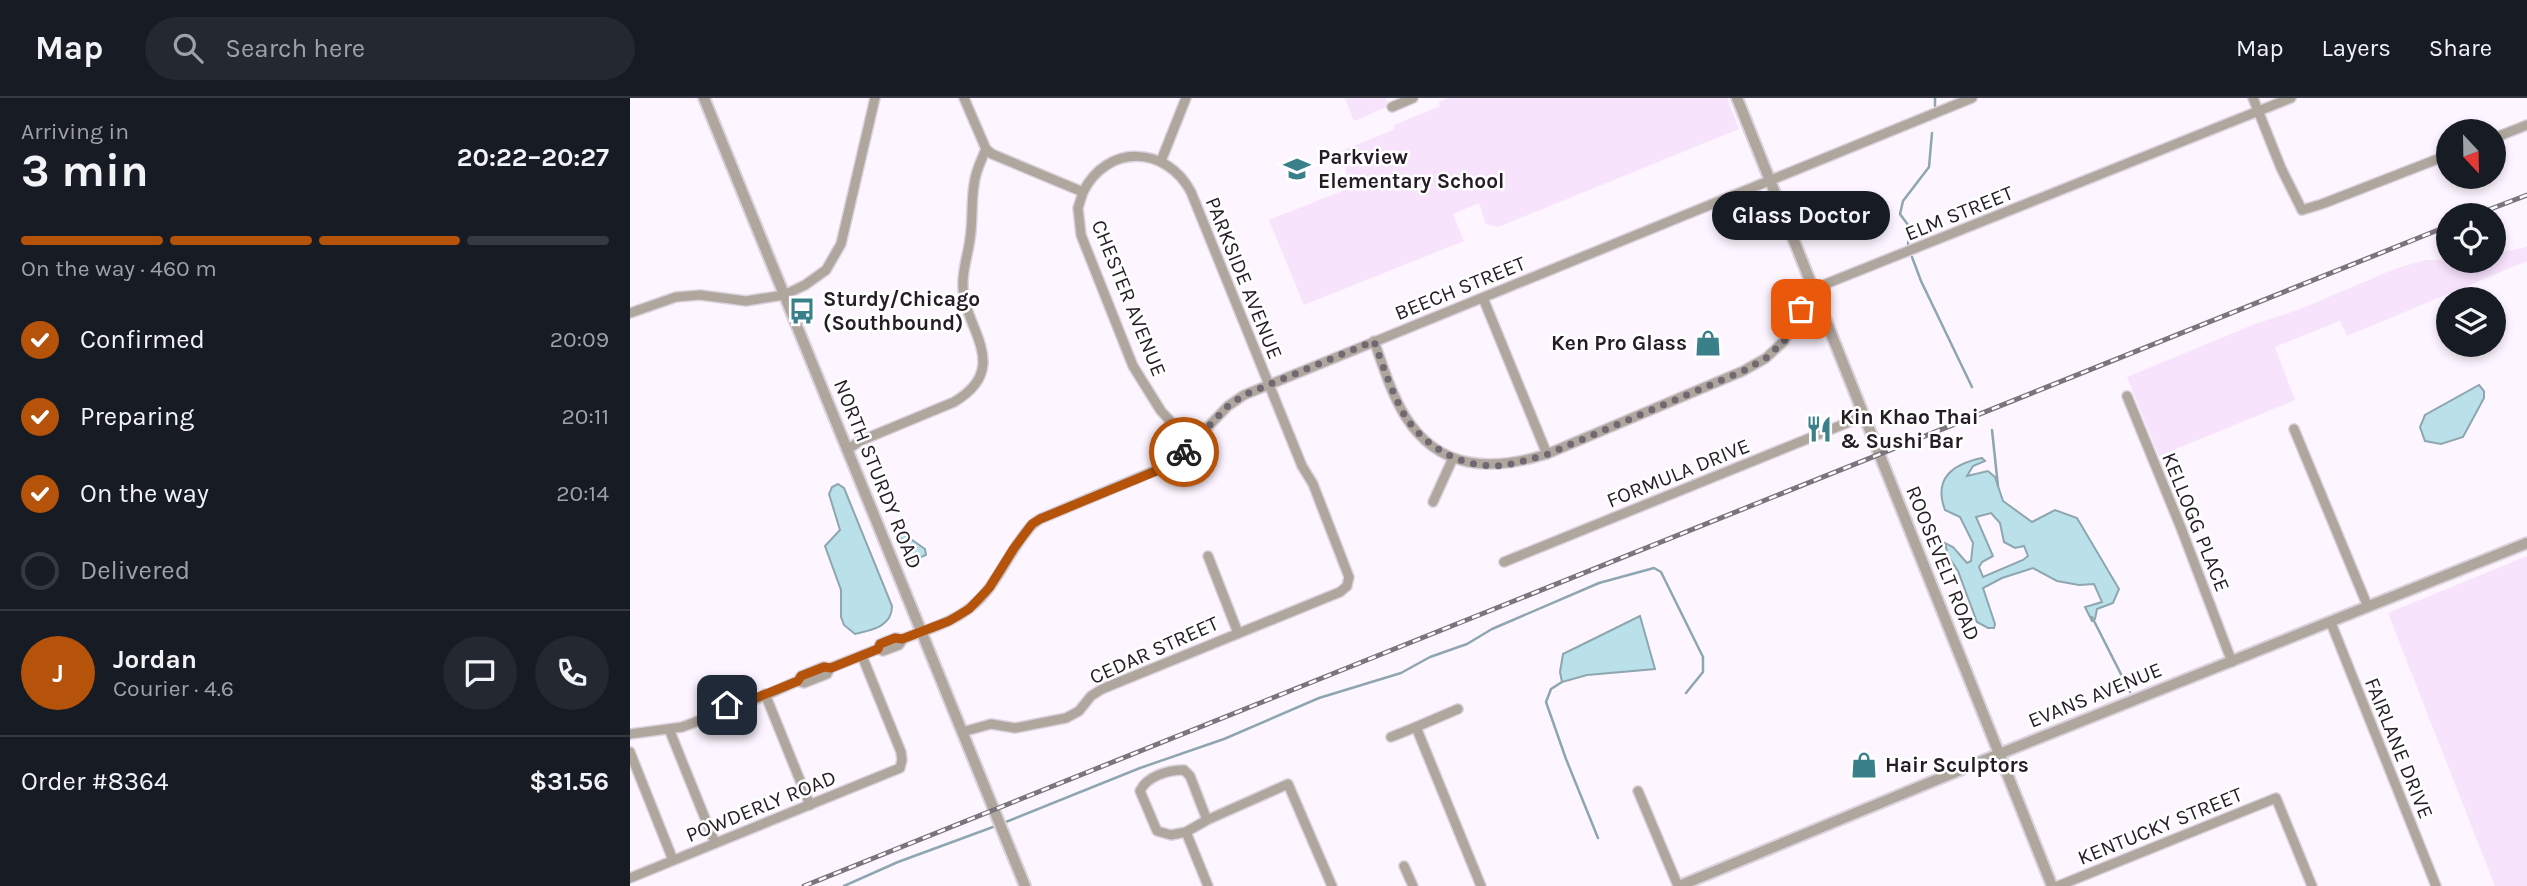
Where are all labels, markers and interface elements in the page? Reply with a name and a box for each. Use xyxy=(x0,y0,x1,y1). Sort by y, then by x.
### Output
search box xyxy=(145,17,635,80)
text: Map xyxy=(35,29,103,67)
icon: search xyxy=(169,29,207,67)
text: Search here xyxy=(225,33,365,64)
text: Map xyxy=(2236,34,2284,62)
text: Layers xyxy=(2322,34,2391,62)
text: Share xyxy=(2429,34,2492,62)
text: Arriving in xyxy=(21,118,129,145)
north arrow xyxy=(2436,119,2506,189)
map controls xyxy=(2436,119,2506,357)
text: 20:22–20:27 xyxy=(457,142,609,173)
text: 3 min xyxy=(21,144,149,198)
place label: Parkview Elementary School xyxy=(1318,145,1504,193)
school or university icon: Parkview Elementary School xyxy=(1282,154,1312,184)
street label: ELM STREET xyxy=(1901,180,2017,246)
callout: Glass Doctor xyxy=(1712,190,1890,239)
street label: PARKSIDE AVENUE xyxy=(1201,193,1287,363)
text: Glass Doctor xyxy=(1732,202,1870,229)
button: locate xyxy=(2436,203,2506,273)
street label: CHESTER AVENUE xyxy=(1087,216,1171,380)
street label: BEECH STREET xyxy=(1391,251,1529,325)
text: On the way · 460 m xyxy=(21,255,217,282)
pin xyxy=(1771,279,1831,339)
place label: Sturdy/Chicago (Southbound) xyxy=(823,287,980,335)
button: layers xyxy=(2436,287,2506,357)
icon: bag xyxy=(1782,290,1820,328)
bus stop icon: Sturdy/Chicago (Southbound) xyxy=(787,296,817,326)
icon: check xyxy=(21,321,59,359)
text: Confirmed xyxy=(80,324,205,355)
text: 20:09 xyxy=(550,326,609,353)
shop icon: Ken Pro Glass xyxy=(1693,328,1723,358)
place label: Ken Pro Glass xyxy=(1551,331,1687,355)
street label: NORTH STURDY ROAD xyxy=(829,376,927,572)
icon: check xyxy=(21,398,59,436)
text: Preparing xyxy=(80,401,194,432)
text: 20:11 xyxy=(562,403,609,430)
place label: Kin Khao Thai & Sushi Bar xyxy=(1840,405,1979,453)
restaurant icon: Kin Khao Thai & Sushi Bar xyxy=(1804,414,1834,444)
courier xyxy=(1149,417,1219,487)
icon: bike xyxy=(1165,433,1203,471)
street label: FORMULA DRIVE xyxy=(1603,433,1753,513)
street label: KELLOGG PLACE xyxy=(2157,449,2235,595)
icon: check xyxy=(21,475,59,513)
text: On the way xyxy=(80,478,209,509)
text: 20:14 xyxy=(556,480,609,507)
street label: ROOSEVELT ROAD xyxy=(1901,482,1985,644)
text: Delivered xyxy=(80,555,190,586)
street label: CEDAR STREET xyxy=(1086,611,1223,689)
button: chat xyxy=(443,636,517,710)
button: phone xyxy=(535,636,609,710)
text: Jordan xyxy=(113,644,197,675)
street label: EVANS AVENUE xyxy=(2025,657,2165,733)
text: J xyxy=(52,658,64,689)
street label: FAIRLANE DRIVE xyxy=(2360,674,2438,822)
text: Courier · 4.6 xyxy=(113,675,234,702)
pin xyxy=(697,675,757,735)
icon: home xyxy=(708,686,746,724)
shop icon: Hair Sculptors xyxy=(1849,750,1879,780)
place label: Hair Sculptors xyxy=(1885,753,2029,777)
street label: POWDERLY ROAD xyxy=(682,765,840,847)
text: Order #8364 xyxy=(21,766,169,797)
text: $31.56 xyxy=(529,766,609,797)
street label: KENTUCKY STREET xyxy=(2074,782,2246,870)

